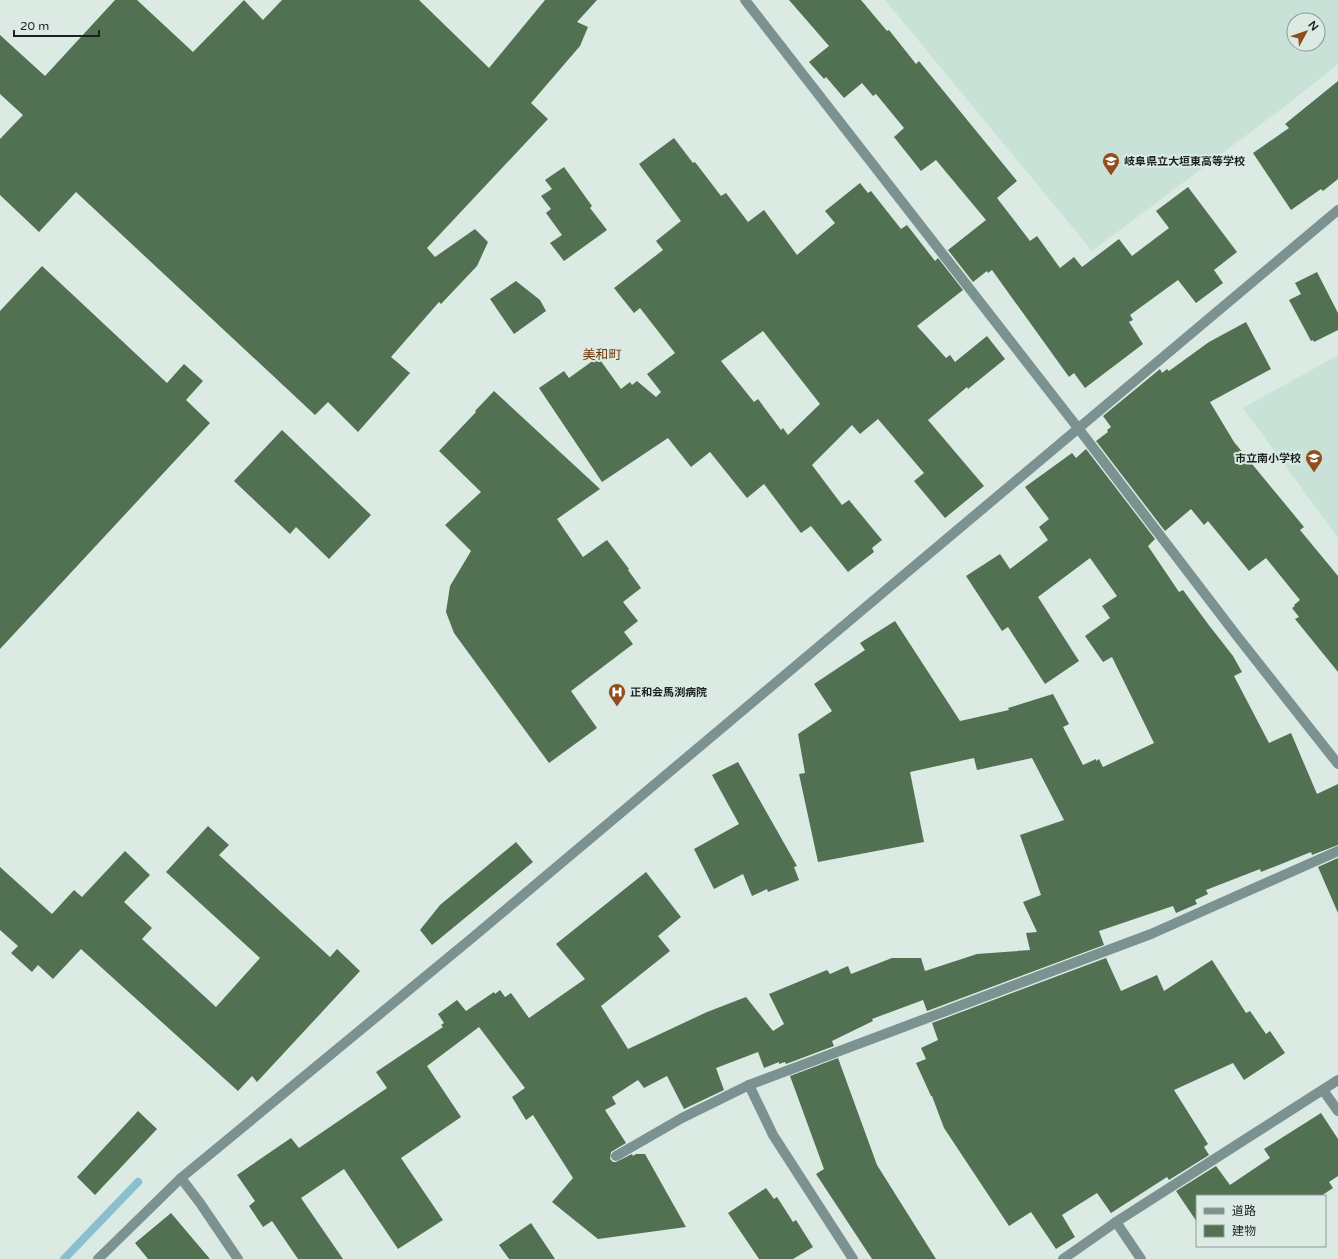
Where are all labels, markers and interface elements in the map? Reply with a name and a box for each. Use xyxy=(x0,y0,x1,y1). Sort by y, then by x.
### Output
scale bar xyxy=(14,12,99,38)
north arrow xyxy=(1286,12,1326,52)
text: N xyxy=(1305,18,1321,33)
text: 20 m xyxy=(20,19,49,33)
school or university icon: 岐阜県立大垣東高等学校 xyxy=(1101,151,1121,176)
place label: 岐阜県立大垣東高等学校 xyxy=(1124,155,1245,168)
district label: 美和町 xyxy=(582,347,622,363)
school or university icon: 市立南小学校 xyxy=(1304,448,1324,473)
place label: 市立南小学校 xyxy=(1235,452,1301,465)
hospital icon: 正和会馬渕病院 xyxy=(607,682,627,707)
place label: 正和会馬渕病院 xyxy=(630,686,707,699)
legend xyxy=(1196,1195,1326,1247)
text: 道路 xyxy=(1232,1204,1256,1218)
text: 建物 xyxy=(1232,1224,1256,1238)

